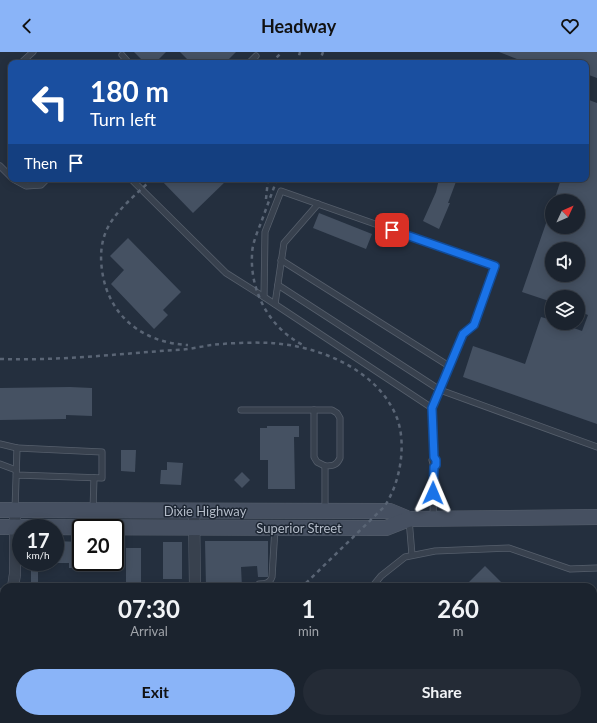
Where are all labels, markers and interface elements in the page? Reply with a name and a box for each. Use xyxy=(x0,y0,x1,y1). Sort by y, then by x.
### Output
icon: back xyxy=(16,15,38,37)
text: Headway xyxy=(261,15,336,37)
icon: heart xyxy=(559,15,581,37)
text: 180 m xyxy=(90,74,169,108)
icon: left xyxy=(24,76,76,128)
text: Turn left xyxy=(90,108,156,130)
icon: arrive xyxy=(65,152,87,174)
text: Then xyxy=(24,154,57,172)
north arrow xyxy=(545,194,585,234)
map controls xyxy=(545,194,585,330)
pin xyxy=(375,213,409,247)
icon: arrive xyxy=(381,219,403,241)
button: sound xyxy=(545,242,585,282)
button: layers xyxy=(545,290,585,330)
position arrow xyxy=(412,472,454,514)
street label: Dixie Highway xyxy=(164,503,247,519)
speed limit sign: 20 xyxy=(72,519,124,571)
street label: Superior Street xyxy=(256,520,342,536)
text: 17 xyxy=(26,528,50,552)
text: km/h xyxy=(26,549,50,561)
text: 07:30 xyxy=(118,594,180,623)
text: 1 xyxy=(302,594,316,623)
text: 260 xyxy=(437,594,479,623)
text: Arrival xyxy=(130,623,168,639)
text: min xyxy=(298,623,319,639)
text: m xyxy=(453,623,463,639)
button: Exit xyxy=(16,669,295,715)
button: Share xyxy=(303,669,581,715)

